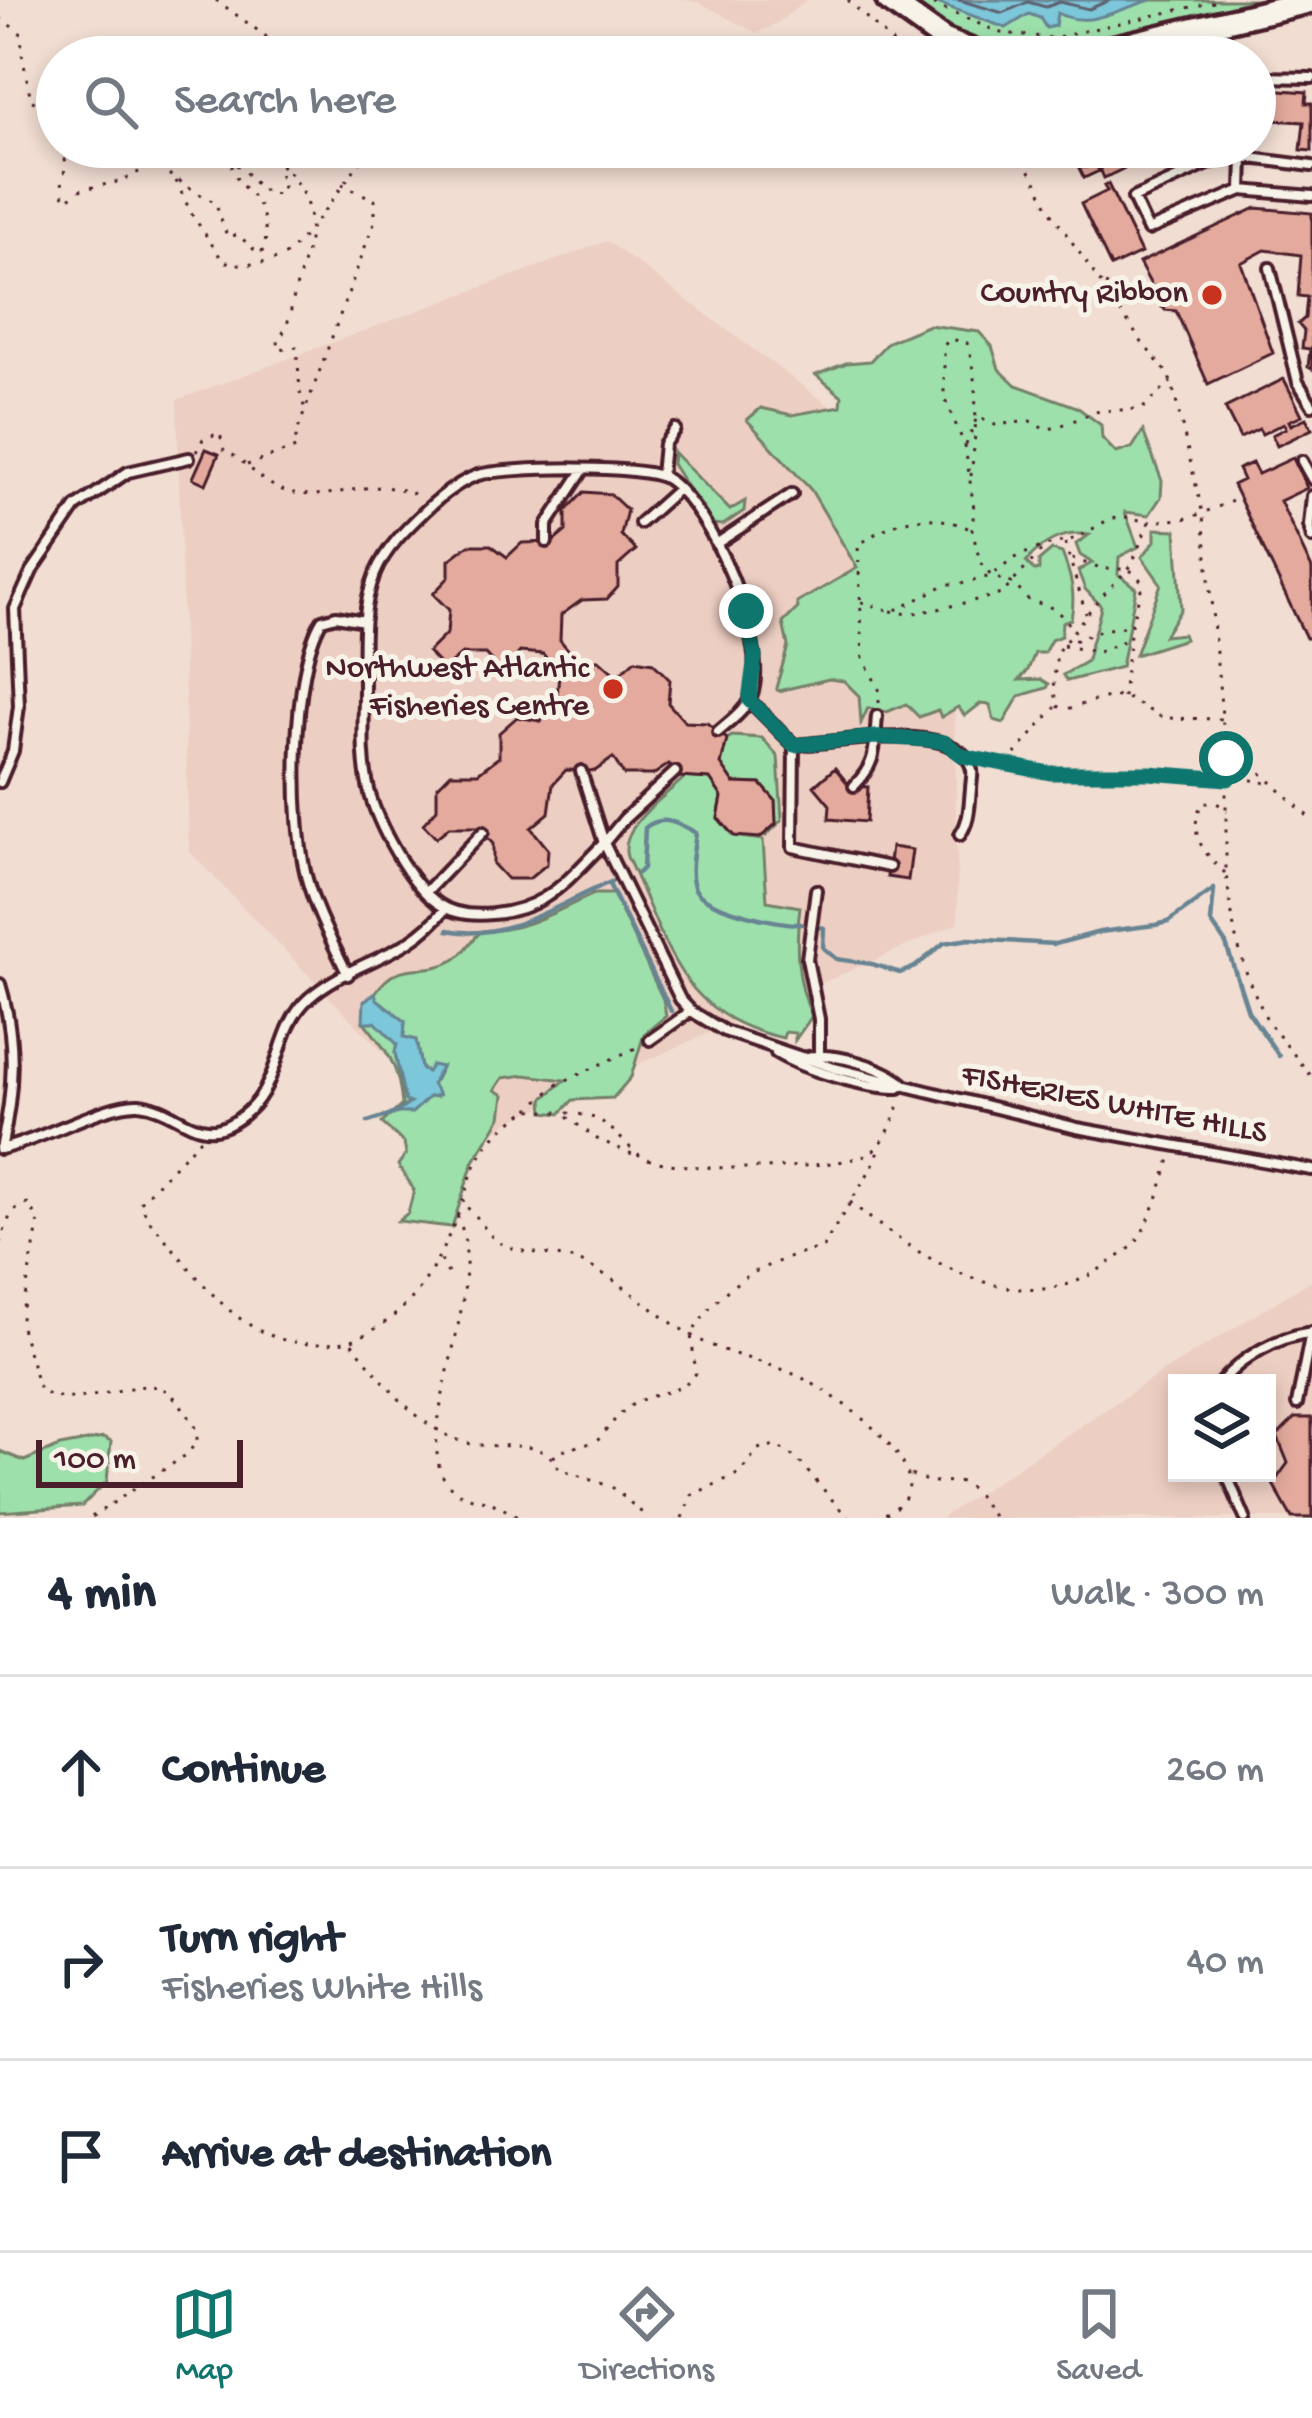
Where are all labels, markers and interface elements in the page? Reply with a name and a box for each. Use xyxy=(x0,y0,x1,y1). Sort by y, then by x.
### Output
search box xyxy=(36,36,1276,168)
icon: search xyxy=(78,69,144,135)
text: Search here xyxy=(174,76,396,129)
place label: Country Ribbon xyxy=(981,276,1188,314)
marker: Country Ribbon xyxy=(1199,282,1225,308)
route end xyxy=(719,584,773,638)
place label: Northwest Atlantic Fisheries Centre xyxy=(325,651,591,727)
marker: Northwest Atlantic Fisheries Centre xyxy=(600,676,626,702)
route start xyxy=(1199,731,1253,785)
street label: FISHERIES WHITE HILLS xyxy=(957,1058,1271,1154)
map controls xyxy=(1168,1374,1276,1482)
button: layers xyxy=(1168,1374,1276,1482)
scale bar xyxy=(36,1434,243,1487)
text: 100 m xyxy=(54,1442,136,1480)
text: 4 min xyxy=(48,1566,156,1626)
text: Walk · 300 m xyxy=(1051,1573,1264,1619)
icon: ahead xyxy=(48,1739,114,1805)
text: Continue xyxy=(162,1745,325,1798)
text: 260 m xyxy=(1166,1749,1264,1795)
text: Turn right xyxy=(162,1914,342,1967)
icon: right xyxy=(48,1931,114,1997)
text: 40 m xyxy=(1186,1941,1264,1987)
text: Fisheries White Hills xyxy=(162,1967,482,2013)
icon: arrive xyxy=(48,2123,114,2189)
text: Arrive at destination xyxy=(162,2129,551,2182)
tab: Map xyxy=(171,2281,237,2391)
tab: Directions xyxy=(580,2281,714,2391)
tab: Saved xyxy=(1056,2281,1141,2391)

